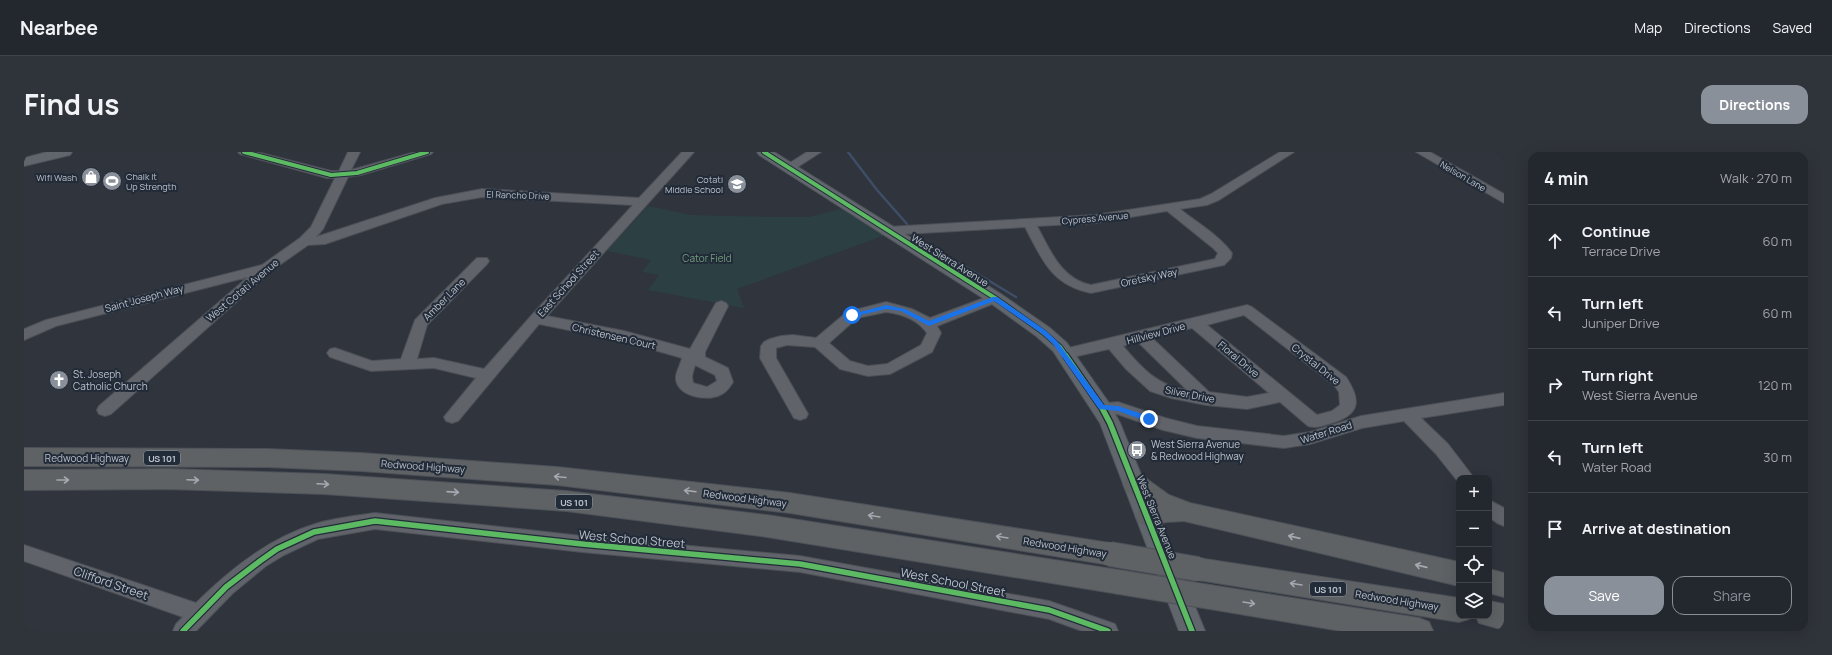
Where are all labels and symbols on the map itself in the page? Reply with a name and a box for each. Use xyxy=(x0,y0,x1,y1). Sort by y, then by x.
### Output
street label: Nelson Lane xyxy=(1438,158,1488,194)
shop icon: Wifi Wash xyxy=(80,166,102,188)
sports icon: Chalk It Up Strength xyxy=(101,170,123,192)
place label: Chalk It Up Strength xyxy=(126,170,177,193)
place label: Wifi Wash xyxy=(36,171,77,184)
place label: Cotati Middle School xyxy=(665,173,723,196)
school or university icon: Cotati Middle School xyxy=(726,173,748,195)
street label: El Rancho Drive xyxy=(486,187,550,203)
street label: Cypress Avenue xyxy=(1061,209,1129,227)
street label: West Sierra Avenue xyxy=(909,230,992,290)
street label: East School Street xyxy=(534,246,602,320)
park label: Cator Field xyxy=(682,251,732,265)
street label: West Cotati Avenue xyxy=(203,255,281,325)
street label: Oretsky Way xyxy=(1119,264,1179,290)
street label: Amber Lane xyxy=(420,275,468,323)
street label: Saint Joseph Way xyxy=(103,281,186,315)
route start xyxy=(843,306,861,324)
street label: Hillview Drive xyxy=(1125,318,1187,348)
street label: Christensen Court xyxy=(571,320,657,352)
street label: Floral Drive xyxy=(1215,338,1263,381)
street label: Crystal Drive xyxy=(1289,340,1343,388)
place label: St. Joseph Catholic Church xyxy=(73,367,148,393)
church icon: St. Joseph Catholic Church xyxy=(48,369,70,391)
street label: Silver Drive xyxy=(1164,382,1216,406)
route end xyxy=(1140,410,1158,428)
street label: Water Road xyxy=(1298,417,1354,447)
place label: West Sierra Avenue & Redwood Highway xyxy=(1151,437,1244,463)
bus stop icon: West Sierra Avenue & Redwood Highway xyxy=(1126,439,1148,461)
street label: Redwood Highway xyxy=(45,451,130,465)
road number: US 101 xyxy=(144,451,180,465)
street label: Redwood Highway xyxy=(380,456,466,476)
one-way arrow xyxy=(554,473,567,480)
street label: West Sierra Avenue xyxy=(1134,473,1180,561)
one-way arrow xyxy=(56,476,69,484)
one-way arrow xyxy=(186,476,199,484)
one-way arrow xyxy=(316,481,329,488)
street label: Redwood Highway xyxy=(702,486,788,510)
one-way arrow xyxy=(683,487,696,494)
one-way arrow xyxy=(446,489,459,496)
road number: US 101 xyxy=(556,495,592,509)
one-way arrow xyxy=(868,512,881,520)
street label: West School Street xyxy=(578,526,686,552)
one-way arrow xyxy=(1288,532,1301,540)
one-way arrow xyxy=(996,533,1009,541)
street label: Redwood Highway xyxy=(1022,533,1108,561)
one-way arrow xyxy=(1415,561,1428,569)
street label: Clifford Street xyxy=(71,562,151,604)
street label: West School Street xyxy=(899,563,1007,601)
one-way arrow xyxy=(1290,580,1303,588)
road number: US 101 xyxy=(1310,582,1346,596)
street label: Redwood Highway xyxy=(1354,586,1440,614)
one-way arrow xyxy=(1242,600,1255,608)

